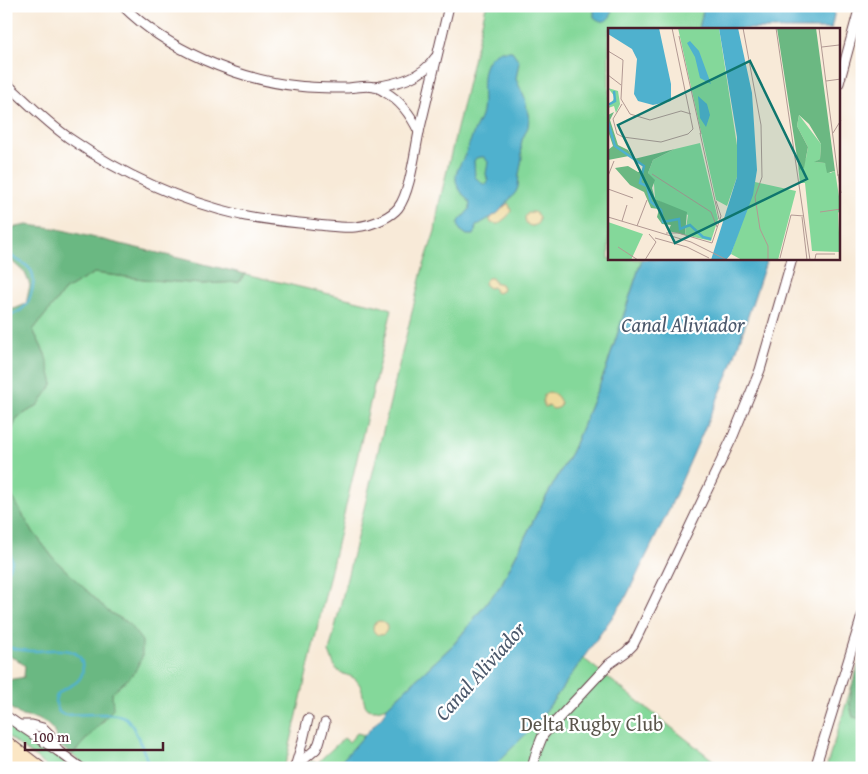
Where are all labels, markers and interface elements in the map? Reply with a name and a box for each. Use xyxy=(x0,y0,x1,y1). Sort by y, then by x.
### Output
inset map xyxy=(608,28,840,260)
water label: Canal Aliviador xyxy=(621,309,746,340)
water label: Canal Aliviador xyxy=(427,614,534,727)
park label: Delta Rugby Club xyxy=(521,709,663,738)
scale bar xyxy=(25,719,162,751)
text: 100 m xyxy=(32,726,70,747)

